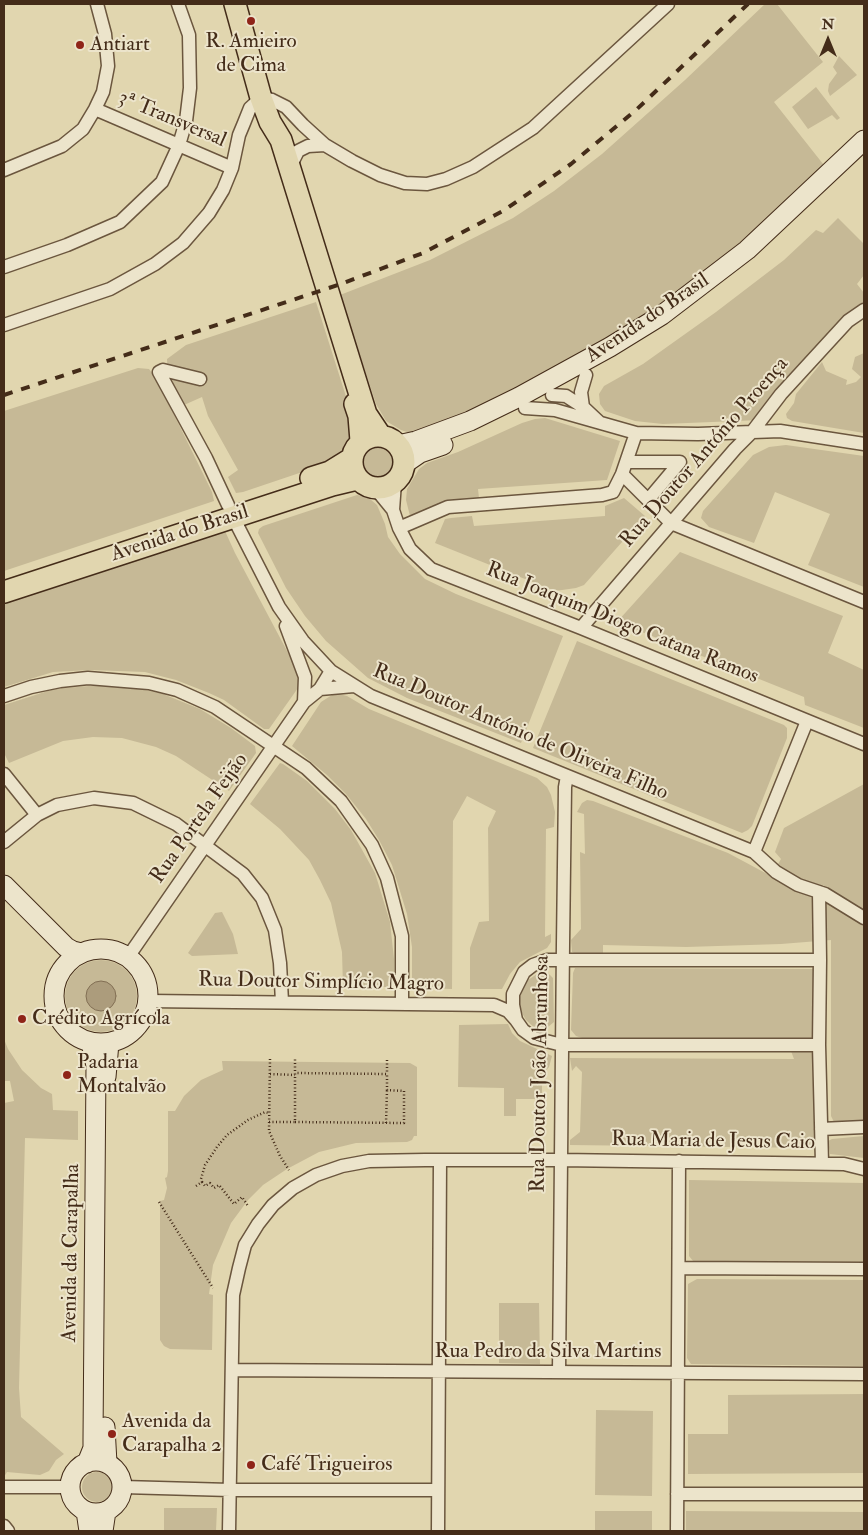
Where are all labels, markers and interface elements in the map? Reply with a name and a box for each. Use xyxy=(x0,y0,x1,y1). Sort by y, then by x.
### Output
marker: R. Amieiro de Cima xyxy=(245,15,257,27)
north arrow xyxy=(803,15,853,65)
text: N xyxy=(822,16,834,33)
place label: R. Amieiro de Cima xyxy=(205,29,297,79)
place label: Antiart xyxy=(90,32,150,58)
marker: Antiart xyxy=(74,39,86,51)
street label: 3ª Transversal xyxy=(114,86,230,154)
street label: Avenida do Brasil xyxy=(582,268,714,370)
street label: Rua Doutor António Proença xyxy=(615,353,795,553)
street label: Avenida do Brasil xyxy=(108,500,252,568)
street label: Rua Joaquim Diogo Catana Ramos xyxy=(482,558,762,690)
street label: Rua Doutor António de Oliveira Filho xyxy=(369,659,671,807)
street label: Rua Portela Feijão xyxy=(146,749,254,889)
street label: Rua Doutor João Abrunhosa xyxy=(526,955,556,1193)
street label: Rua Doutor Simplício Magro xyxy=(198,968,444,998)
place label: Crédito Agrícola xyxy=(32,1006,170,1032)
marker: Crédito Agrícola xyxy=(16,1013,28,1025)
place label: Padaria Montalvão xyxy=(77,1050,166,1100)
marker: Padaria Montalvão xyxy=(61,1069,73,1081)
street label: Rua Maria de Jesus Caio xyxy=(611,1128,815,1156)
street label: Avenida da Carapalha xyxy=(58,1164,86,1342)
street label: Rua Pedro da Silva Martins xyxy=(435,1339,661,1365)
place label: Avenida da Carapalha 2 xyxy=(122,1409,222,1459)
marker: Avenida da Carapalha 2 xyxy=(106,1428,118,1440)
place label: Café Trigueiros xyxy=(261,1452,392,1478)
marker: Café Trigueiros xyxy=(245,1459,257,1471)

